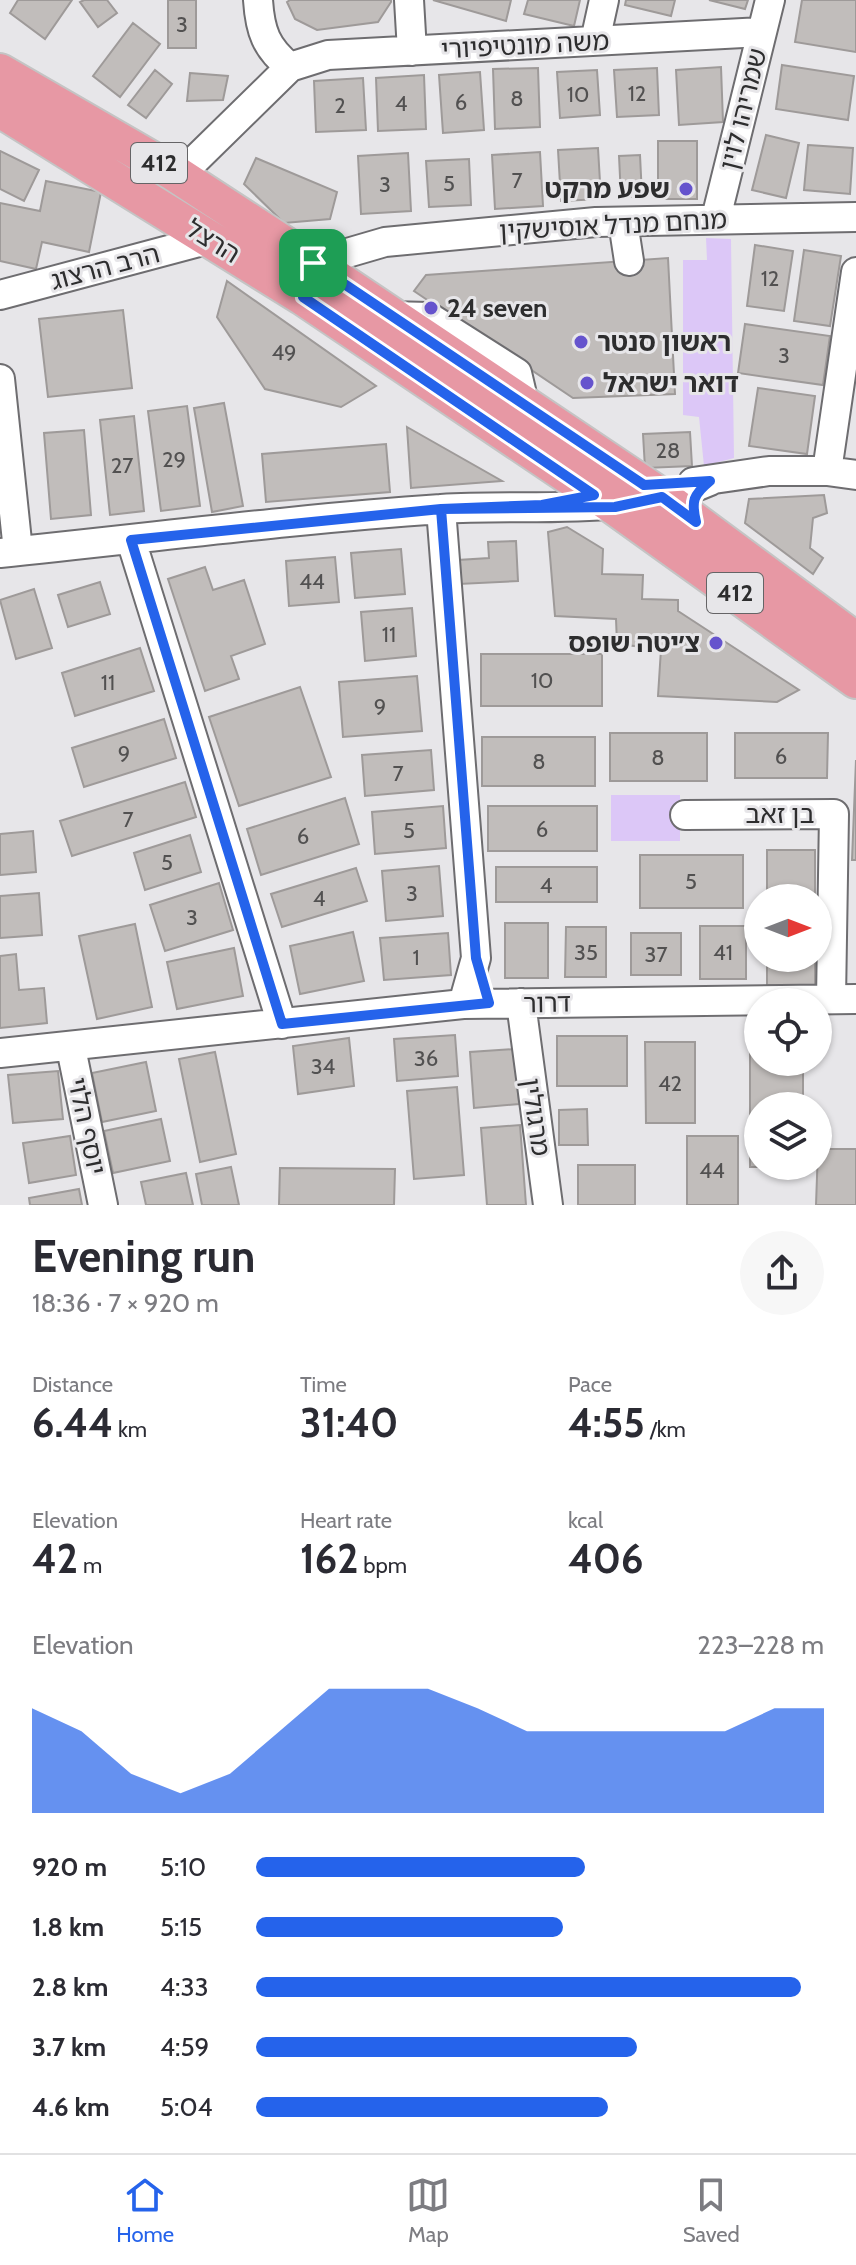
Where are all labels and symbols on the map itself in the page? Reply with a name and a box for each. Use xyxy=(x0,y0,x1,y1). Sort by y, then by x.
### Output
house number: 3 xyxy=(176,11,188,38)
street label: משה מונטיפיורי xyxy=(440,25,610,65)
street label: שמריהו לוין xyxy=(712,45,774,173)
house number: 12 xyxy=(628,80,646,107)
house number: 10 xyxy=(567,81,589,108)
house number: 8 xyxy=(510,85,524,112)
house number: 6 xyxy=(455,89,467,116)
house number: 4 xyxy=(395,90,408,117)
house number: 2 xyxy=(334,92,346,119)
road number: 412 xyxy=(131,143,187,183)
house number: 7 xyxy=(511,167,523,194)
house number: 5 xyxy=(443,170,455,197)
house number: 3 xyxy=(379,171,391,198)
place label: שפע מרקט xyxy=(545,173,670,205)
marker: שפע מרקט xyxy=(677,180,695,198)
street label: מנחם מנדל אוסישקין xyxy=(498,203,728,247)
street label: הרצל xyxy=(180,212,246,270)
pin xyxy=(279,229,347,297)
street label: הרב הרצוג xyxy=(47,237,163,297)
house number: 12 xyxy=(761,265,779,292)
place label: 24 seven xyxy=(447,292,547,324)
marker: 24 seven xyxy=(422,299,440,317)
place label: ראשון סנטר xyxy=(597,326,731,358)
marker: ראשון סנטר xyxy=(572,333,590,351)
house number: 49 xyxy=(271,339,297,366)
house number: 3 xyxy=(778,342,790,369)
place label: דואר ישראל xyxy=(603,367,739,399)
marker: דואר ישראל xyxy=(578,374,596,392)
house number: 28 xyxy=(656,437,680,464)
house number: 29 xyxy=(162,446,186,473)
house number: 27 xyxy=(111,452,133,479)
house number: 44 xyxy=(299,568,325,595)
road number: 412 xyxy=(707,573,763,613)
house number: 11 xyxy=(382,621,396,648)
place label: צ׳יטה שופס xyxy=(568,627,700,659)
marker: צ׳יטה שופס xyxy=(707,634,725,652)
house number: 10 xyxy=(531,667,553,694)
house number: 11 xyxy=(101,669,115,696)
house number: 9 xyxy=(374,693,386,720)
house number: 9 xyxy=(118,740,130,767)
house number: 6 xyxy=(775,743,787,770)
house number: 8 xyxy=(651,744,665,771)
house number: 8 xyxy=(532,748,546,775)
house number: 7 xyxy=(392,760,404,787)
street label: בן זאב xyxy=(745,798,815,830)
house number: 7 xyxy=(122,806,134,833)
house number: 6 xyxy=(536,816,548,843)
house number: 5 xyxy=(403,817,415,844)
house number: 6 xyxy=(297,823,309,850)
house number: 5 xyxy=(161,849,173,876)
house number: 5 xyxy=(685,868,697,895)
house number: 4 xyxy=(540,872,553,899)
house number: 3 xyxy=(406,880,418,907)
north arrow xyxy=(744,884,832,972)
house number: 4 xyxy=(313,885,326,912)
house number: 3 xyxy=(186,904,198,931)
house number: 35 xyxy=(574,939,598,966)
house number: 41 xyxy=(713,939,733,966)
house number: 37 xyxy=(645,941,667,968)
house number: 1 xyxy=(412,944,420,971)
street label: דרור xyxy=(523,987,571,1019)
house number: 36 xyxy=(414,1045,438,1072)
house number: 34 xyxy=(311,1053,336,1080)
house number: 42 xyxy=(658,1070,682,1097)
street label: יוסף הלוי xyxy=(61,1074,113,1178)
street label: מרגולין xyxy=(515,1076,557,1158)
house number: 44 xyxy=(699,1157,725,1184)

